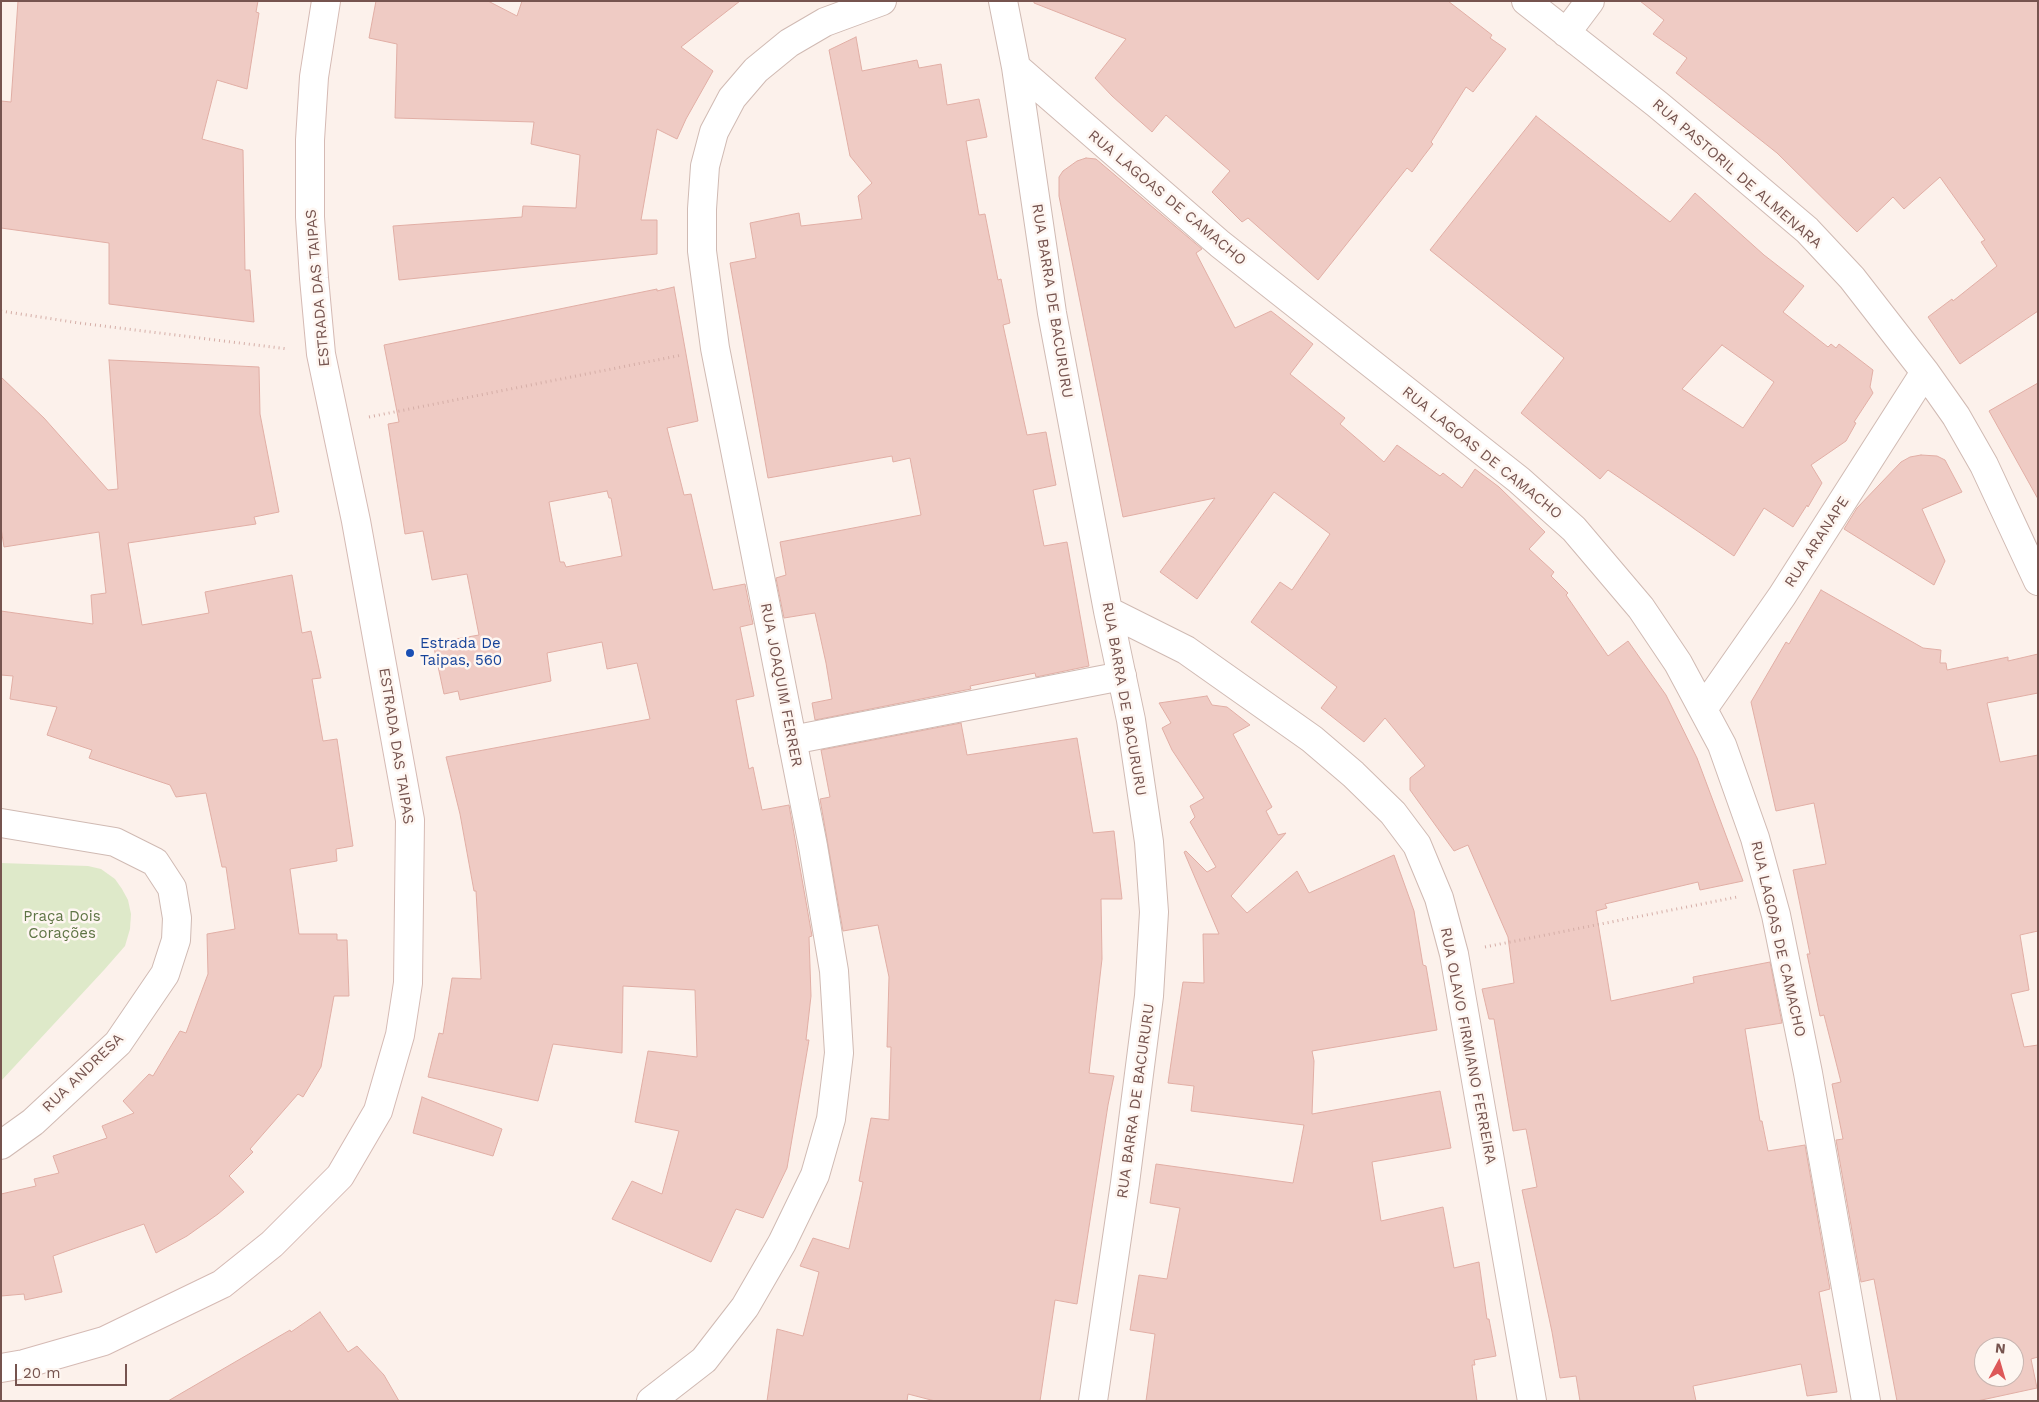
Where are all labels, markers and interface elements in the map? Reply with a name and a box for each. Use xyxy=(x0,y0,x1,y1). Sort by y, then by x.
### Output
street label: RUA PASTORIL DE ALMENARA xyxy=(1649,95,1825,253)
street label: RUA LAGOAS DE CAMACHO xyxy=(1084,127,1250,269)
street label: RUA BARRA DE BACURURU xyxy=(1028,203,1076,399)
street label: ESTRADA DAS TAIPAS xyxy=(302,208,334,368)
street label: RUA LAGOAS DE CAMACHO xyxy=(1398,383,1566,523)
street label: RUA ARANAPE xyxy=(1781,493,1853,591)
street label: RUA JOAQUIM FERRER xyxy=(756,601,806,769)
street label: RUA BARRA DE BACURURU xyxy=(1098,601,1150,797)
place label: Estrada De Taipas, 560 xyxy=(420,635,502,670)
marker: Estrada De Taipas, 560 xyxy=(404,647,416,659)
street label: ESTRADA DAS TAIPAS xyxy=(375,667,417,825)
street label: RUA LAGOAS DE CAMACHO xyxy=(1747,839,1809,1039)
park label: Praça Dois Corações xyxy=(23,908,101,943)
street label: RUA OLAVO FIRMIANO FERREIRA xyxy=(1436,926,1500,1166)
street label: RUA BARRA DE BACURURU xyxy=(1113,1002,1159,1200)
street label: RUA ANDRESA xyxy=(39,1030,127,1116)
north arrow xyxy=(1974,1337,2024,1387)
text: N xyxy=(1994,1340,2006,1357)
scale bar xyxy=(18,1354,130,1386)
text: 20 m xyxy=(23,1364,61,1382)

